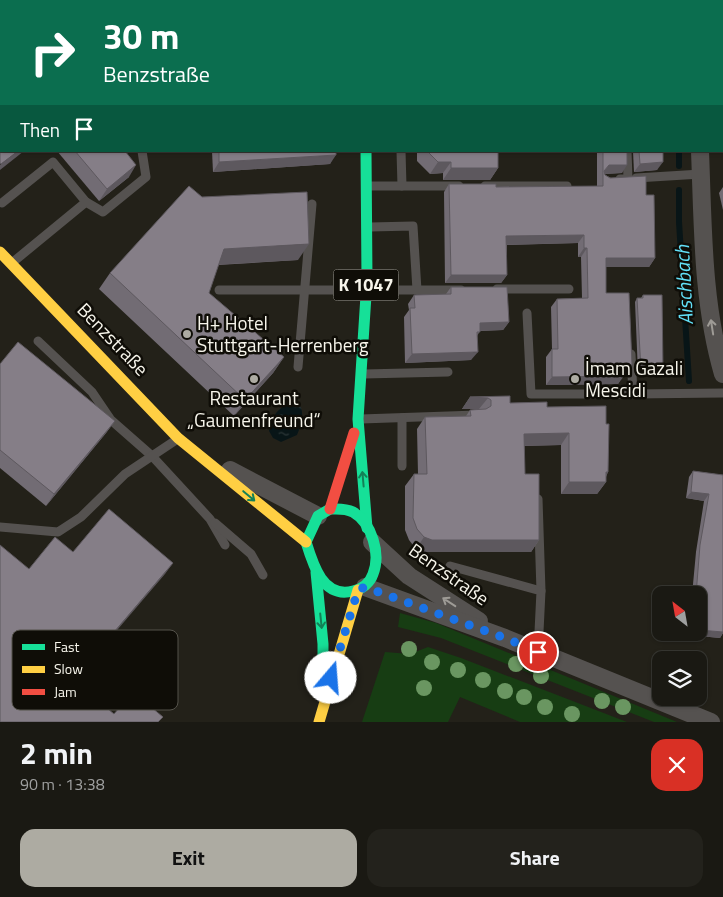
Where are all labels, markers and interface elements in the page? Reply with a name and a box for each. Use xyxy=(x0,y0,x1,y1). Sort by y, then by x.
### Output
text: 30 m xyxy=(103,9,179,63)
icon: right xyxy=(20,20,85,85)
text: Benzstraße xyxy=(103,57,210,91)
text: Then xyxy=(20,115,60,144)
icon: arrive xyxy=(70,115,98,143)
water label: Aischbach xyxy=(666,243,701,326)
road number: K 1047 xyxy=(334,270,398,300)
street label: Benzstraße xyxy=(71,295,156,382)
place label: H+ Hotel Stuttgart-Herrenberg xyxy=(197,308,369,359)
one-way arrow xyxy=(707,319,717,335)
marker: H+ Hotel Stuttgart-Herrenberg xyxy=(181,328,193,340)
place label: İmam Gazali Mescidi xyxy=(585,353,683,404)
marker: Restaurant „Gaumenfreund“ xyxy=(248,373,260,385)
marker: İmam Gazali Mescidi xyxy=(569,373,581,385)
place label: Restaurant „Gaumenfreund“ xyxy=(187,383,321,434)
one-way arrow xyxy=(358,472,368,488)
one-way arrow xyxy=(242,490,255,501)
street label: Benzstraße xyxy=(403,535,495,612)
north arrow xyxy=(652,586,708,641)
map controls xyxy=(652,586,707,706)
one-way arrow xyxy=(443,597,457,607)
one-way arrow xyxy=(316,612,326,628)
legend xyxy=(12,630,178,710)
pin xyxy=(517,631,559,673)
text: Fast xyxy=(54,636,79,657)
icon: arrive xyxy=(524,638,552,666)
position arrow xyxy=(304,651,356,703)
button: layers xyxy=(652,651,707,706)
text: Slow xyxy=(54,658,83,679)
text: Jam xyxy=(54,681,77,702)
text: 2 min xyxy=(20,730,93,776)
button: close xyxy=(651,739,703,791)
text: 90 m · 13:38 xyxy=(20,772,105,796)
button: Exit xyxy=(20,829,357,887)
button: Share xyxy=(367,829,703,887)

